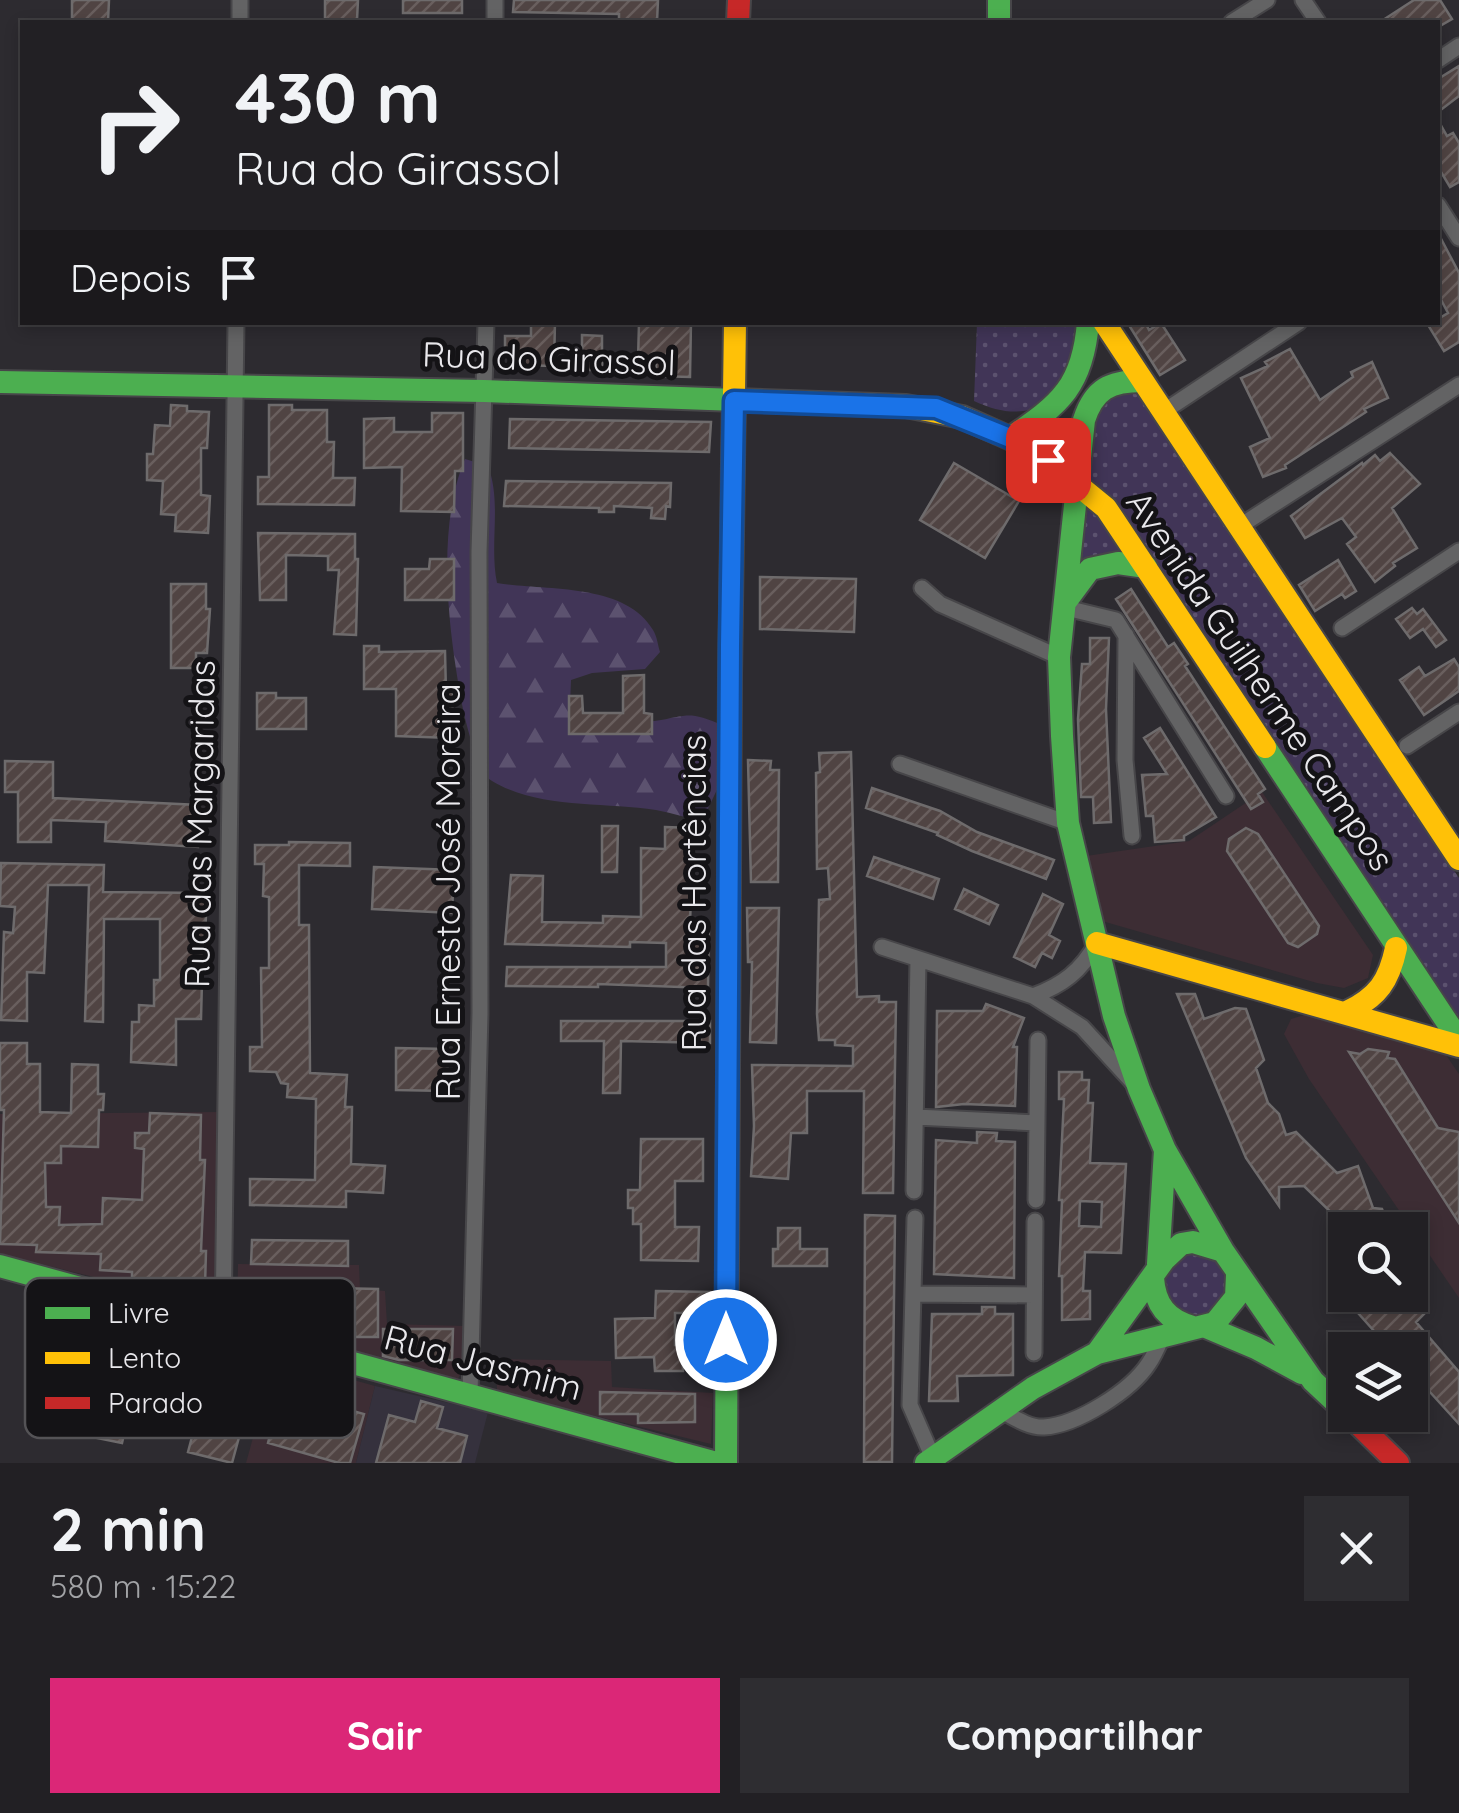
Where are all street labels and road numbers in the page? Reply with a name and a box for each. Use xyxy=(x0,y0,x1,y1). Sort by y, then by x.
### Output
street label: Rua do Girassol xyxy=(421,332,677,384)
street label: Avenida Guilherme Campos xyxy=(1117,482,1404,879)
street label: Rua das Margaridas xyxy=(174,660,224,988)
street label: Rua Ernesto José Moreira xyxy=(425,683,469,1101)
street label: Rua das Hortências xyxy=(671,735,715,1051)
street label: Rua Jasmim xyxy=(380,1315,587,1410)

